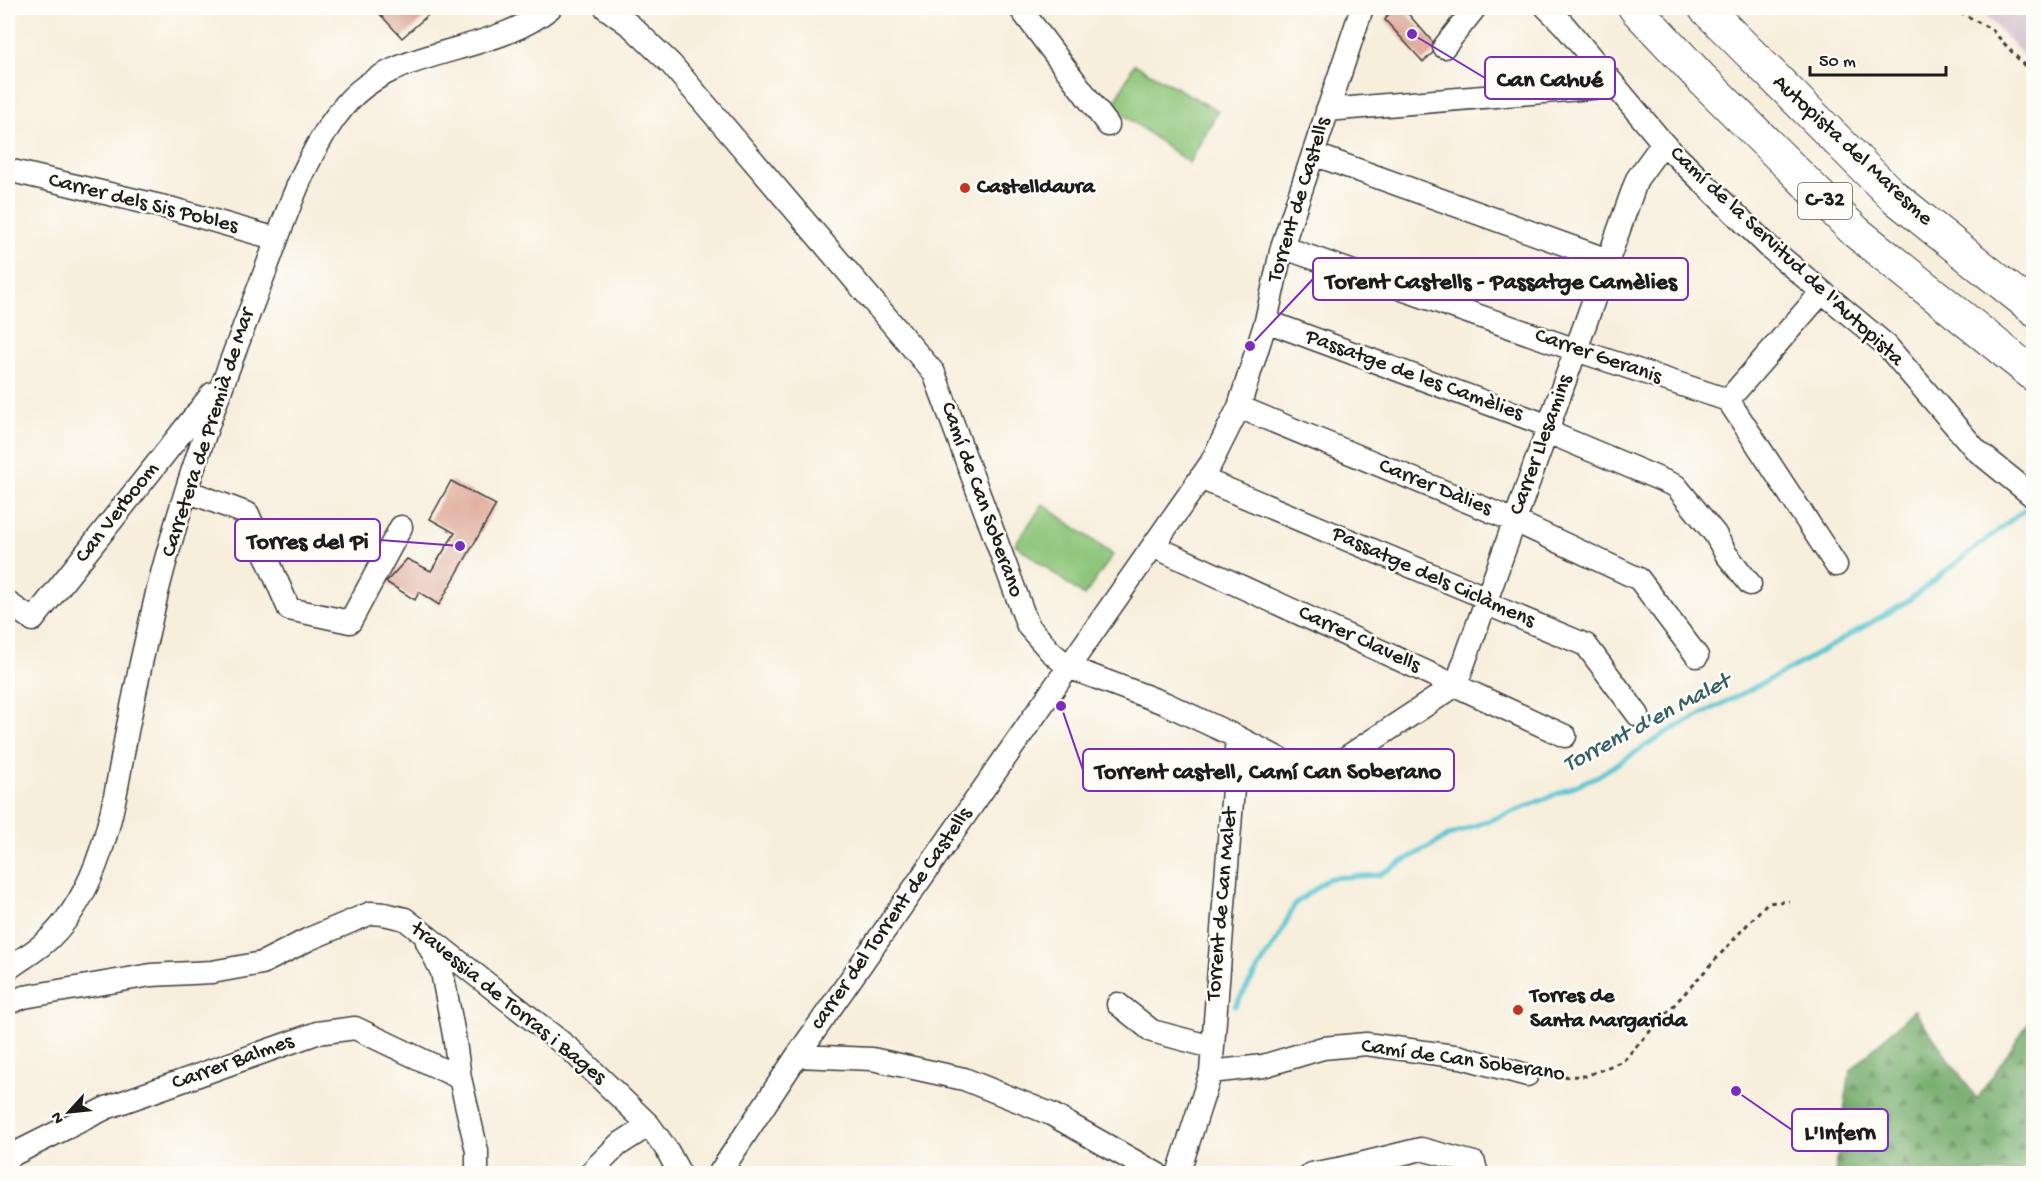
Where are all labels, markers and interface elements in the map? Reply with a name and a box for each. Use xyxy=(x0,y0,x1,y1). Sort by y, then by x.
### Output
scale bar xyxy=(1810,39,1946,77)
text: 50 m xyxy=(1819,52,1856,73)
callout: Can Cahué xyxy=(1485,57,1615,99)
text: Can Cahué xyxy=(1497,67,1605,96)
street label: Autopista del Maresme xyxy=(1766,70,1938,232)
street label: Torrent de Castells xyxy=(1262,113,1338,288)
street label: Camí de la Servitud de l'Autopista xyxy=(1663,141,1909,373)
street label: Carrer dels Sis Pobles xyxy=(46,168,241,240)
place label: Castelldaura xyxy=(976,175,1096,201)
marker: Castelldaura xyxy=(958,181,972,195)
road number: C-32 xyxy=(1798,183,1852,219)
callout: Torent Castells - Passatge Camèlies xyxy=(1313,258,1688,300)
text: Torent Castells - Passatge Camèlies xyxy=(1323,269,1678,298)
street label: Carretera de Premià de Mar xyxy=(156,303,262,561)
street label: Carrer Geranis xyxy=(1531,323,1666,391)
street label: Passatge de les Camèlies xyxy=(1301,324,1527,428)
street label: Carrer Llesamins xyxy=(1505,370,1580,519)
street label: Camí de Can Soberano xyxy=(934,399,1028,601)
street label: Carrer Dàlies xyxy=(1375,454,1496,523)
street label: Can Verboom xyxy=(70,457,166,569)
callout: Torres del Pi xyxy=(235,519,380,561)
street label: Passatge dels Ciclàmens xyxy=(1326,521,1540,635)
text: Torres del Pi xyxy=(245,529,369,558)
street label: Carrer Clavells xyxy=(1294,600,1425,680)
water label: Torrent d'en Malet xyxy=(1559,666,1739,780)
callout: Torrent castell, Camí Can Soberano xyxy=(1083,749,1454,791)
text: Torrent castell, Camí Can Soberano xyxy=(1093,759,1442,788)
street label: carrer del Torrent de Castells xyxy=(805,802,979,1035)
street label: Torrent de Can Malet xyxy=(1201,805,1245,1003)
street label: travessia de Torras i Bages xyxy=(403,916,612,1092)
place label: Torres de Santa Margarida xyxy=(1528,984,1689,1035)
marker: Torres de Santa Margarida xyxy=(1511,1003,1525,1017)
street label: Carrer Balmes xyxy=(169,1029,298,1097)
street label: Camí de Can Soberano xyxy=(1359,1034,1567,1088)
north arrow xyxy=(39,1082,99,1142)
text: N xyxy=(48,1108,70,1126)
callout: L'Infern xyxy=(1792,1109,1888,1151)
text: L'Infern xyxy=(1804,1120,1876,1149)

